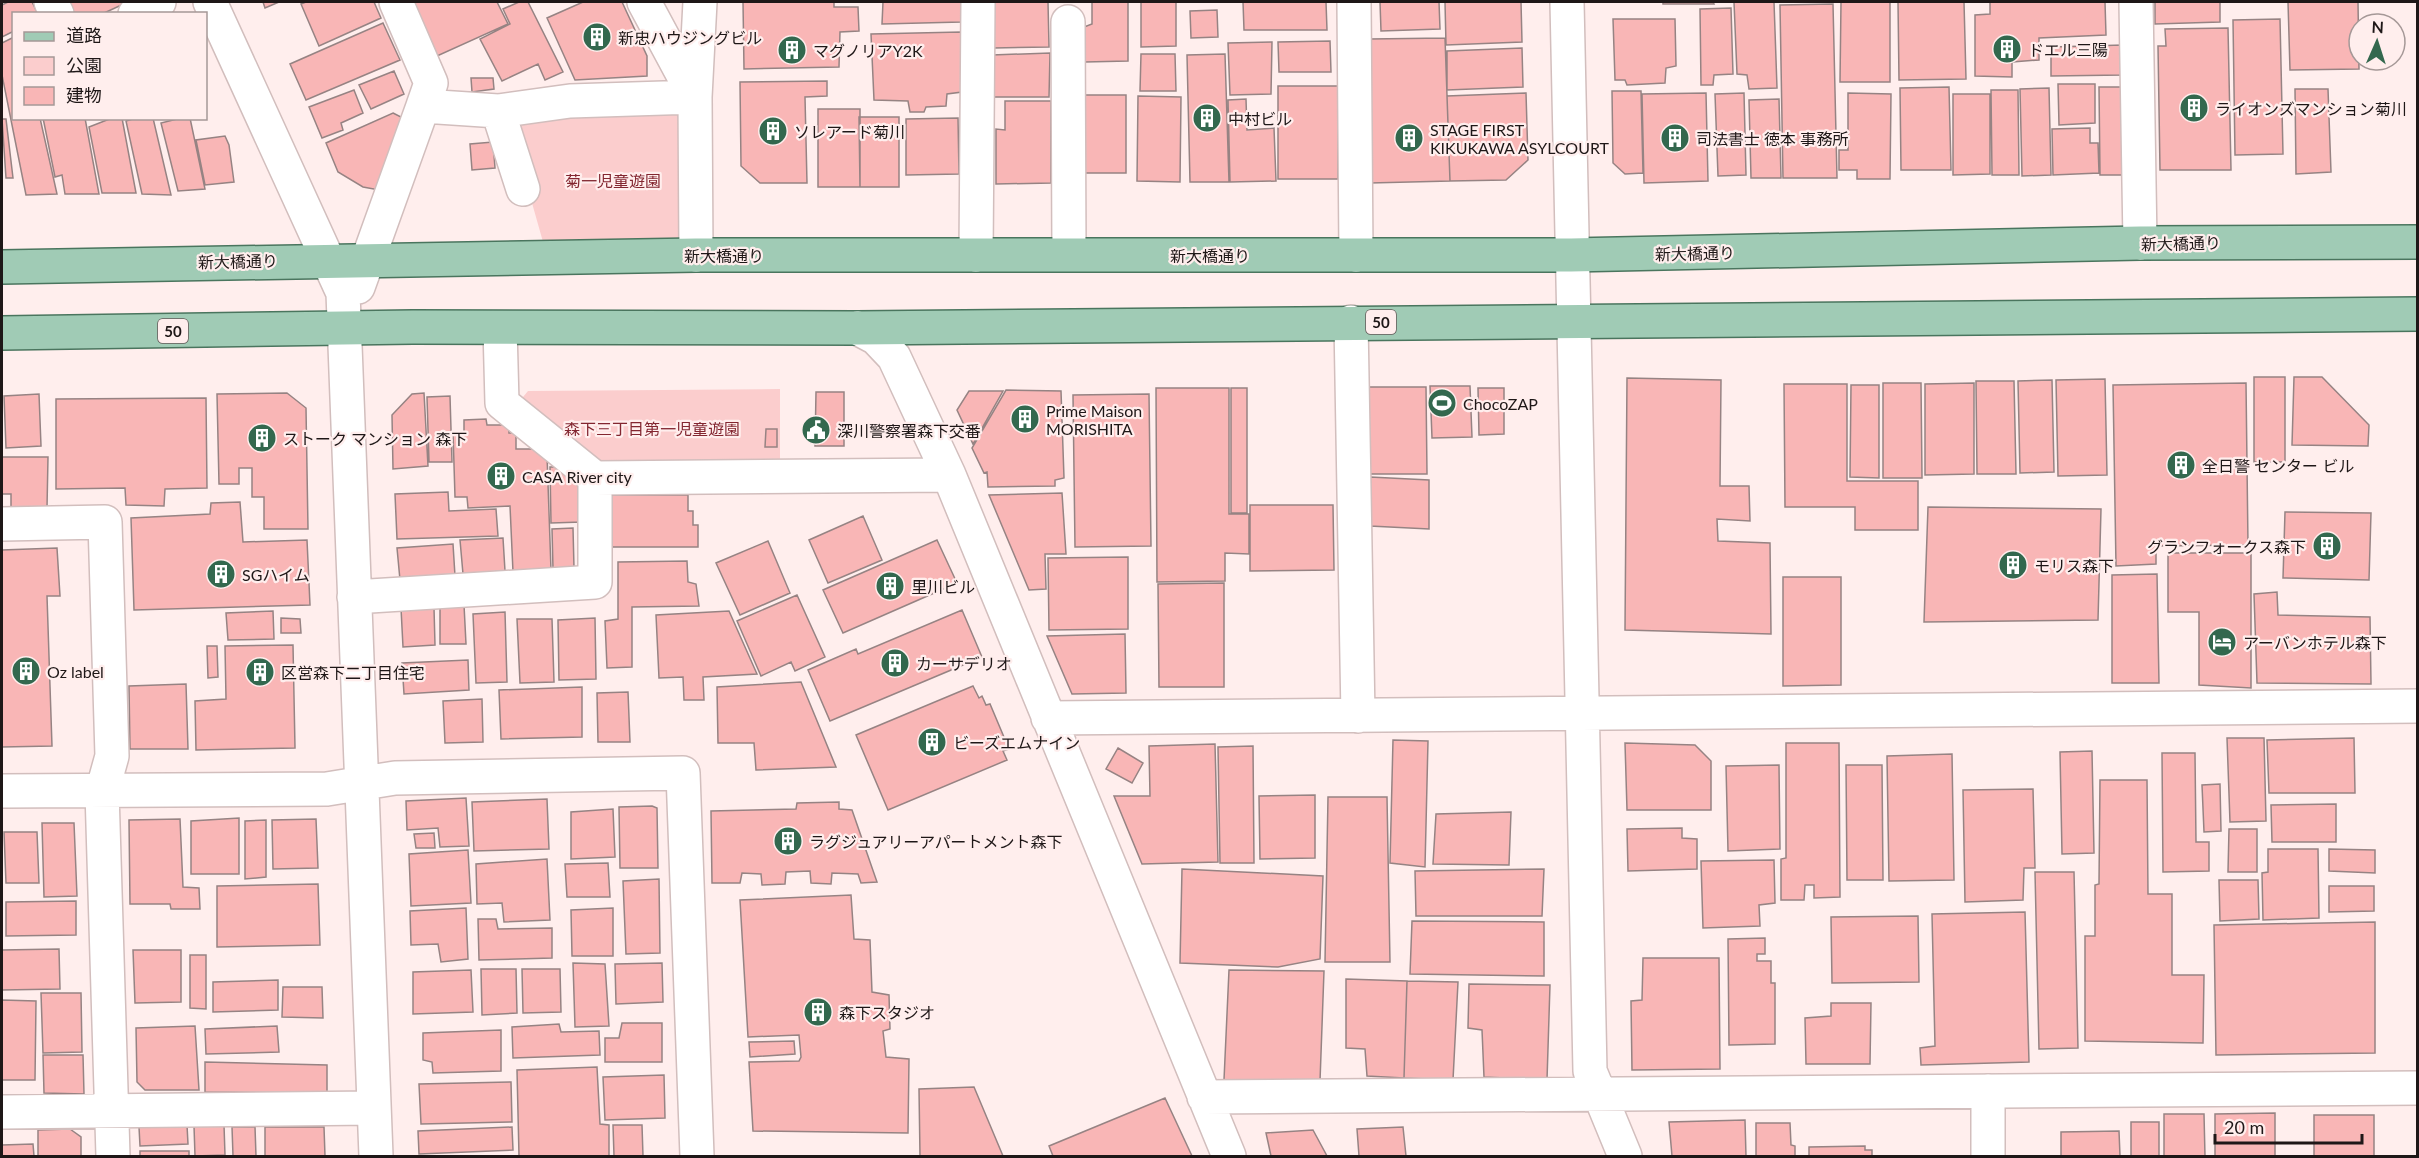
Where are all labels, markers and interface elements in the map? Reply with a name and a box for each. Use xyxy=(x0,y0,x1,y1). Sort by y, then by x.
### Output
legend xyxy=(12,12,207,120)
north arrow xyxy=(2347,12,2407,72)
text: N xyxy=(2371,17,2384,36)
building icon: 新忠ハウジングビル xyxy=(581,21,613,53)
text: 道路 xyxy=(66,24,102,46)
place label: 新忠ハウジングビル xyxy=(618,28,762,47)
building icon: ドエル三陽 xyxy=(1991,33,2023,65)
building icon: マグノリアY2K xyxy=(776,34,808,66)
place label: ドエル三陽 xyxy=(2028,40,2108,59)
place label: マグノリアY2K xyxy=(813,41,923,60)
text: 公園 xyxy=(66,54,102,76)
text: 建物 xyxy=(66,84,102,106)
building icon: ライオンズマンション菊川 xyxy=(2178,92,2210,124)
place label: ライオンズマンション菊川 xyxy=(2215,99,2407,118)
building icon: 中村ビル xyxy=(1191,102,1223,134)
place label: 中村ビル xyxy=(1228,109,1292,128)
building icon: ソレアード菊川 xyxy=(757,115,789,147)
place label: STAGE FIRST KIKUKAWA ASYLCOURT xyxy=(1430,120,1610,157)
place label: ソレアード菊川 xyxy=(794,122,905,141)
building icon: STAGE FIRST KIKUKAWA ASYLCOURT xyxy=(1393,122,1425,154)
building icon: 司法書士 徳本 事務所 xyxy=(1659,122,1691,154)
place label: 司法書士 徳本 事務所 xyxy=(1696,129,1848,148)
park label: 菊一児童遊園 xyxy=(565,171,661,190)
street label: 新大橋通り xyxy=(2141,233,2221,253)
street label: 新大橋通り xyxy=(1655,243,1735,263)
street label: 新大橋通り xyxy=(684,246,764,265)
street label: 新大橋通り xyxy=(1170,246,1250,265)
street label: 新大橋通り xyxy=(198,251,278,271)
road number: 50 xyxy=(1366,310,1396,334)
road number: 50 xyxy=(158,319,188,343)
sports icon: ChocoZAP xyxy=(1426,387,1458,419)
place label: ChocoZAP xyxy=(1463,394,1538,413)
place label: Prime Maison MORISHITA xyxy=(1046,401,1142,438)
building icon: Prime Maison MORISHITA xyxy=(1009,403,1041,435)
public building icon: 深川警察署森下交番 xyxy=(800,414,832,446)
park label: 森下三丁目第一児童遊園 xyxy=(564,419,740,438)
place label: 深川警察署森下交番 xyxy=(837,421,981,440)
building icon: ストーク マンション 森下 xyxy=(246,422,278,454)
place label: ストーク マンション 森下 xyxy=(283,429,467,448)
building icon: 全日警 センター ビル xyxy=(2165,449,2197,481)
place label: 全日警 センター ビル xyxy=(2202,456,2354,475)
building icon: CASA River city xyxy=(485,460,517,492)
place label: CASA River city xyxy=(522,467,632,486)
building icon: グランフォークス森下 xyxy=(2311,530,2343,562)
place label: グランフォークス森下 xyxy=(2147,537,2306,556)
building icon: モリス森下 xyxy=(1997,549,2029,581)
place label: モリス森下 xyxy=(2034,556,2114,575)
building icon: SGハイム xyxy=(205,558,237,590)
place label: SGハイム xyxy=(242,565,310,584)
building icon: 里川ビル xyxy=(874,570,906,602)
place label: 里川ビル xyxy=(911,577,975,596)
hotel icon: アーバンホテル森下 xyxy=(2206,626,2238,658)
place label: アーバンホテル森下 xyxy=(2243,633,2387,652)
building icon: カーサデリオ xyxy=(879,647,911,679)
place label: カーサデリオ xyxy=(916,654,1012,673)
building icon: Oz label xyxy=(10,655,42,687)
building icon: 区営森下二丁目住宅 xyxy=(244,656,276,688)
place label: Oz label xyxy=(47,662,104,681)
place label: 区営森下二丁目住宅 xyxy=(281,663,425,682)
building icon: ビーズエムナイン xyxy=(916,726,948,758)
place label: ビーズエムナイン xyxy=(953,733,1080,752)
building icon: ラグジュアリーアパートメント森下 xyxy=(772,825,804,857)
place label: ラグジュアリーアパートメント森下 xyxy=(809,832,1063,851)
building icon: 森下スタジオ xyxy=(802,996,834,1028)
place label: 森下スタジオ xyxy=(839,1003,935,1022)
scale bar xyxy=(2215,1107,2362,1145)
text: 20 m xyxy=(2224,1116,2264,1138)

